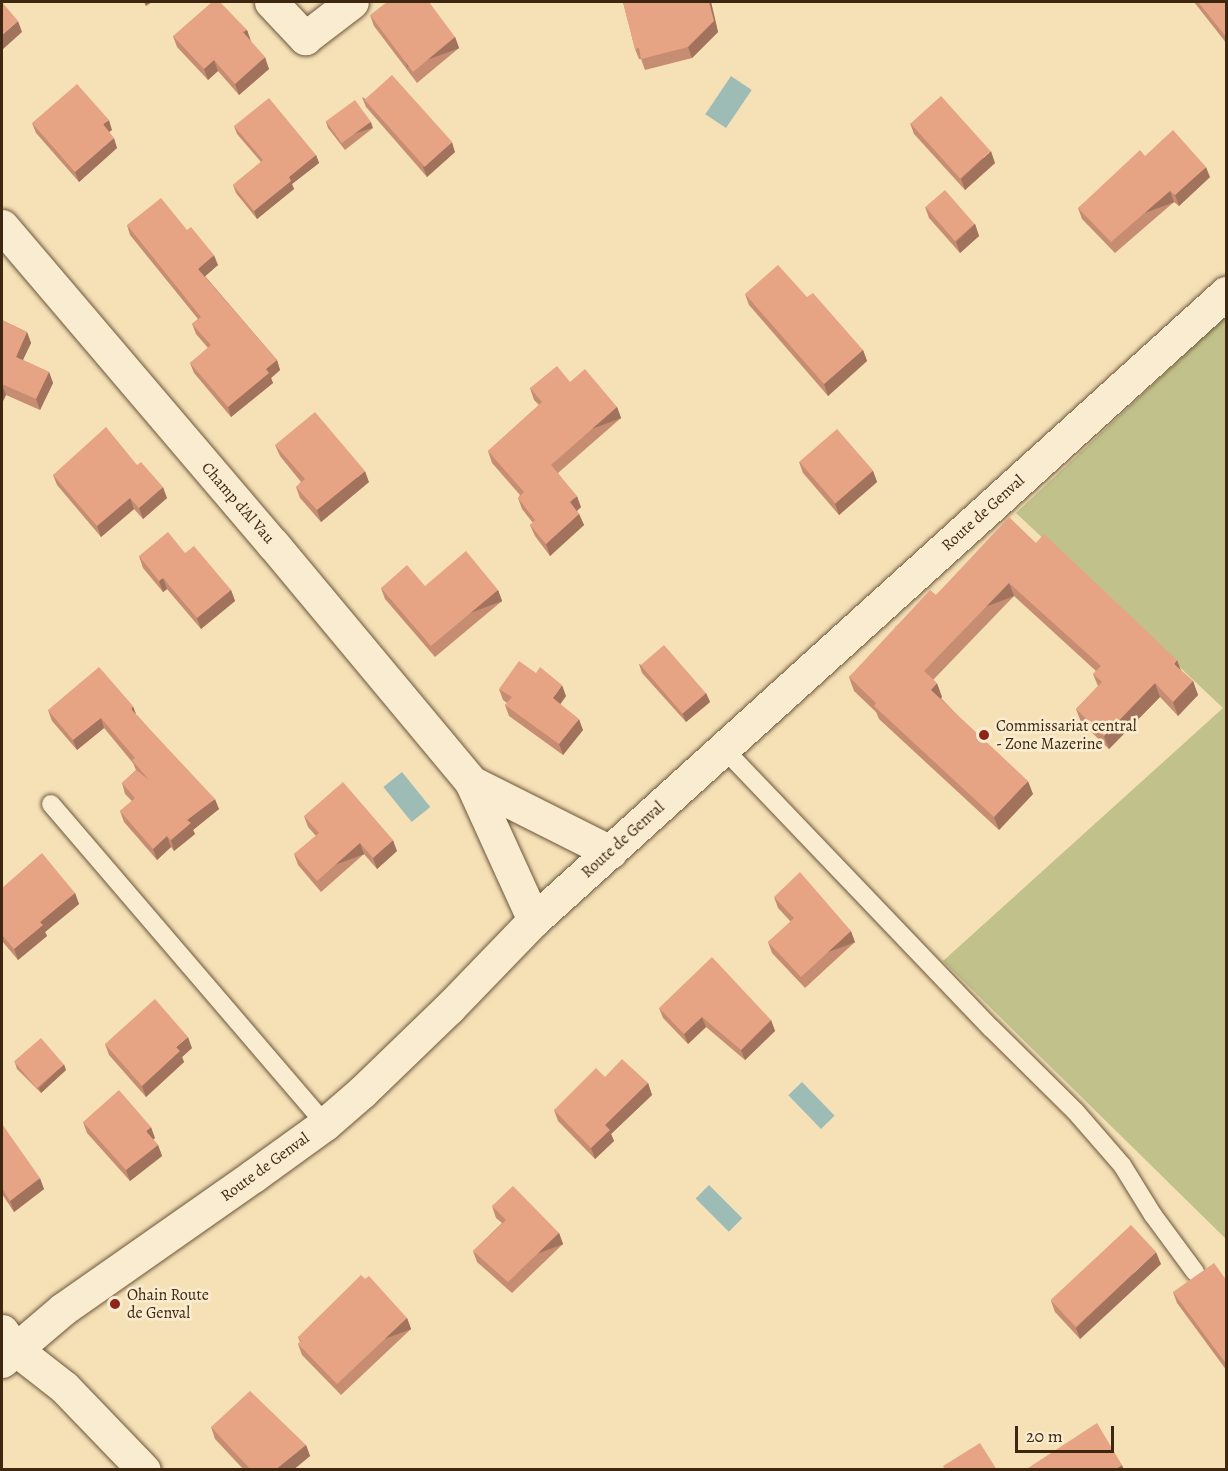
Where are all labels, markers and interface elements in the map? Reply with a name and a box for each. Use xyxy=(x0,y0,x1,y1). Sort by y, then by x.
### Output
street label: Champ d'Al Vau xyxy=(197,458,279,548)
street label: Route de Genval xyxy=(938,471,1028,555)
place label: Commissariat central - Zone Mazerine xyxy=(996,716,1137,754)
marker: Commissariat central - Zone Mazerine xyxy=(977,728,991,742)
street label: Route de Genval xyxy=(578,798,668,882)
street label: Route de Genval xyxy=(217,1128,313,1206)
place label: Ohain Route de Genval xyxy=(127,1285,209,1323)
marker: Ohain Route de Genval xyxy=(108,1297,122,1311)
scale bar xyxy=(1018,1414,1117,1452)
text: 20 m xyxy=(1026,1424,1063,1448)

